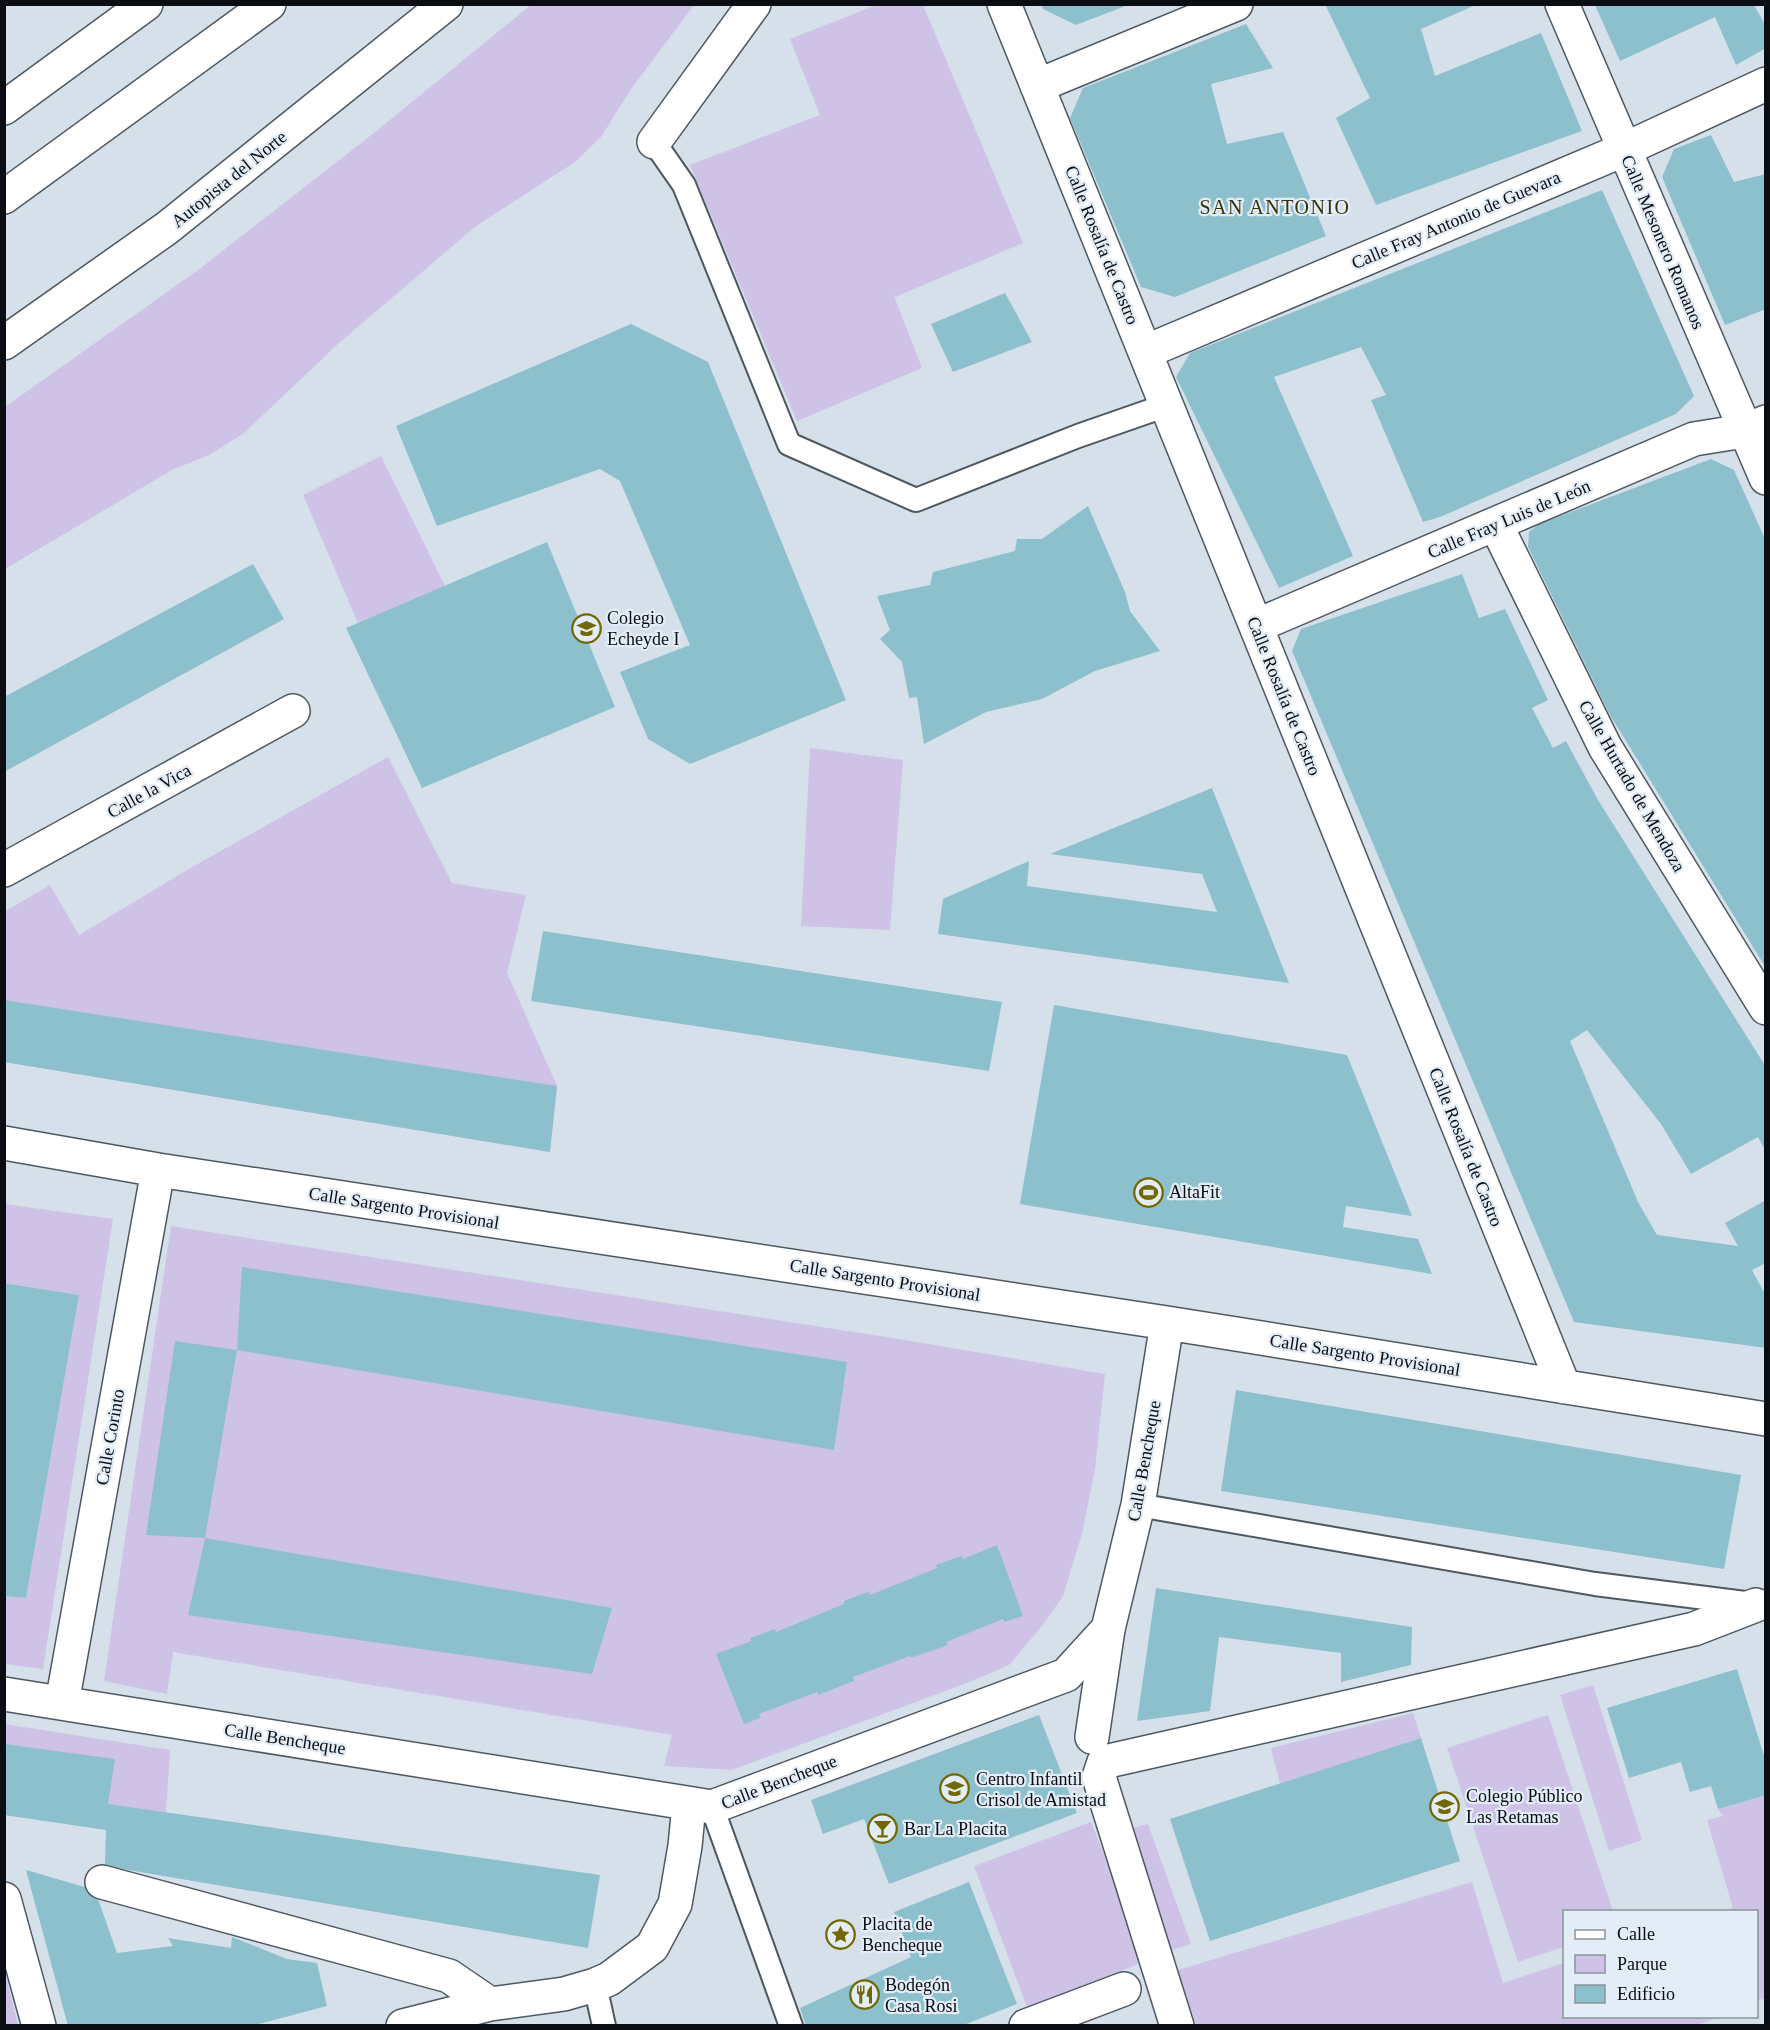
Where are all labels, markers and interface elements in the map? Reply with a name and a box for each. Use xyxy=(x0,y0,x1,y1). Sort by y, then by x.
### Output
street label: Autopista del Norte xyxy=(168,127,290,231)
street label: Calle Mesonero Romanos xyxy=(1617,152,1709,332)
street label: Calle Rosalía de Castro xyxy=(1061,163,1143,327)
street label: Calle Fray Antonio de Guevara xyxy=(1349,167,1563,273)
district label: SAN ANTONIO xyxy=(1199,196,1351,218)
street label: Calle Fray Luis de León xyxy=(1425,476,1593,562)
place label: Colegio Echeyde I xyxy=(607,608,679,649)
school or university icon: Colegio Echeyde I xyxy=(570,612,602,644)
street label: Calle Rosalía de Castro xyxy=(1243,614,1325,778)
street label: Calle Hurtado de Mendoza xyxy=(1575,697,1689,875)
street label: Calle la Vica xyxy=(104,760,194,822)
street label: Calle Rosalía de Castro xyxy=(1425,1065,1507,1229)
sports icon: AltaFit xyxy=(1132,1176,1164,1208)
place label: AltaFit xyxy=(1169,1182,1220,1202)
street label: Calle Sargento Provisional xyxy=(307,1183,501,1233)
street label: Calle Sargento Provisional xyxy=(788,1255,982,1305)
street label: Calle Sargento Provisional xyxy=(1268,1330,1462,1380)
street label: Calle Corinto xyxy=(92,1387,128,1487)
street label: Calle Bencheque xyxy=(1124,1399,1164,1523)
street label: Calle Bencheque xyxy=(223,1720,347,1758)
street label: Calle Bencheque xyxy=(718,1751,840,1813)
place label: Centro Infantil Crisol de Amistad xyxy=(976,1769,1106,1810)
school or university icon: Centro Infantil Crisol de Amistad xyxy=(939,1773,971,1805)
place label: Colegio Público Las Retamas xyxy=(1466,1786,1583,1827)
school or university icon: Colegio Público Las Retamas xyxy=(1429,1790,1461,1822)
bar icon: Bar La Placita xyxy=(867,1813,899,1845)
place label: Bar La Placita xyxy=(904,1819,1007,1839)
legend xyxy=(1563,1910,1758,2018)
place label: Placita de Bencheque xyxy=(862,1914,942,1955)
place icon: Placita de Bencheque xyxy=(825,1918,857,1950)
text: Calle xyxy=(1617,1924,1655,1944)
text: Parque xyxy=(1617,1954,1667,1974)
place label: Bodegón Casa Rosi xyxy=(885,1975,958,2016)
restaurant icon: Bodegón Casa Rosi xyxy=(848,1979,880,2011)
text: Edificio xyxy=(1617,1984,1675,2004)

